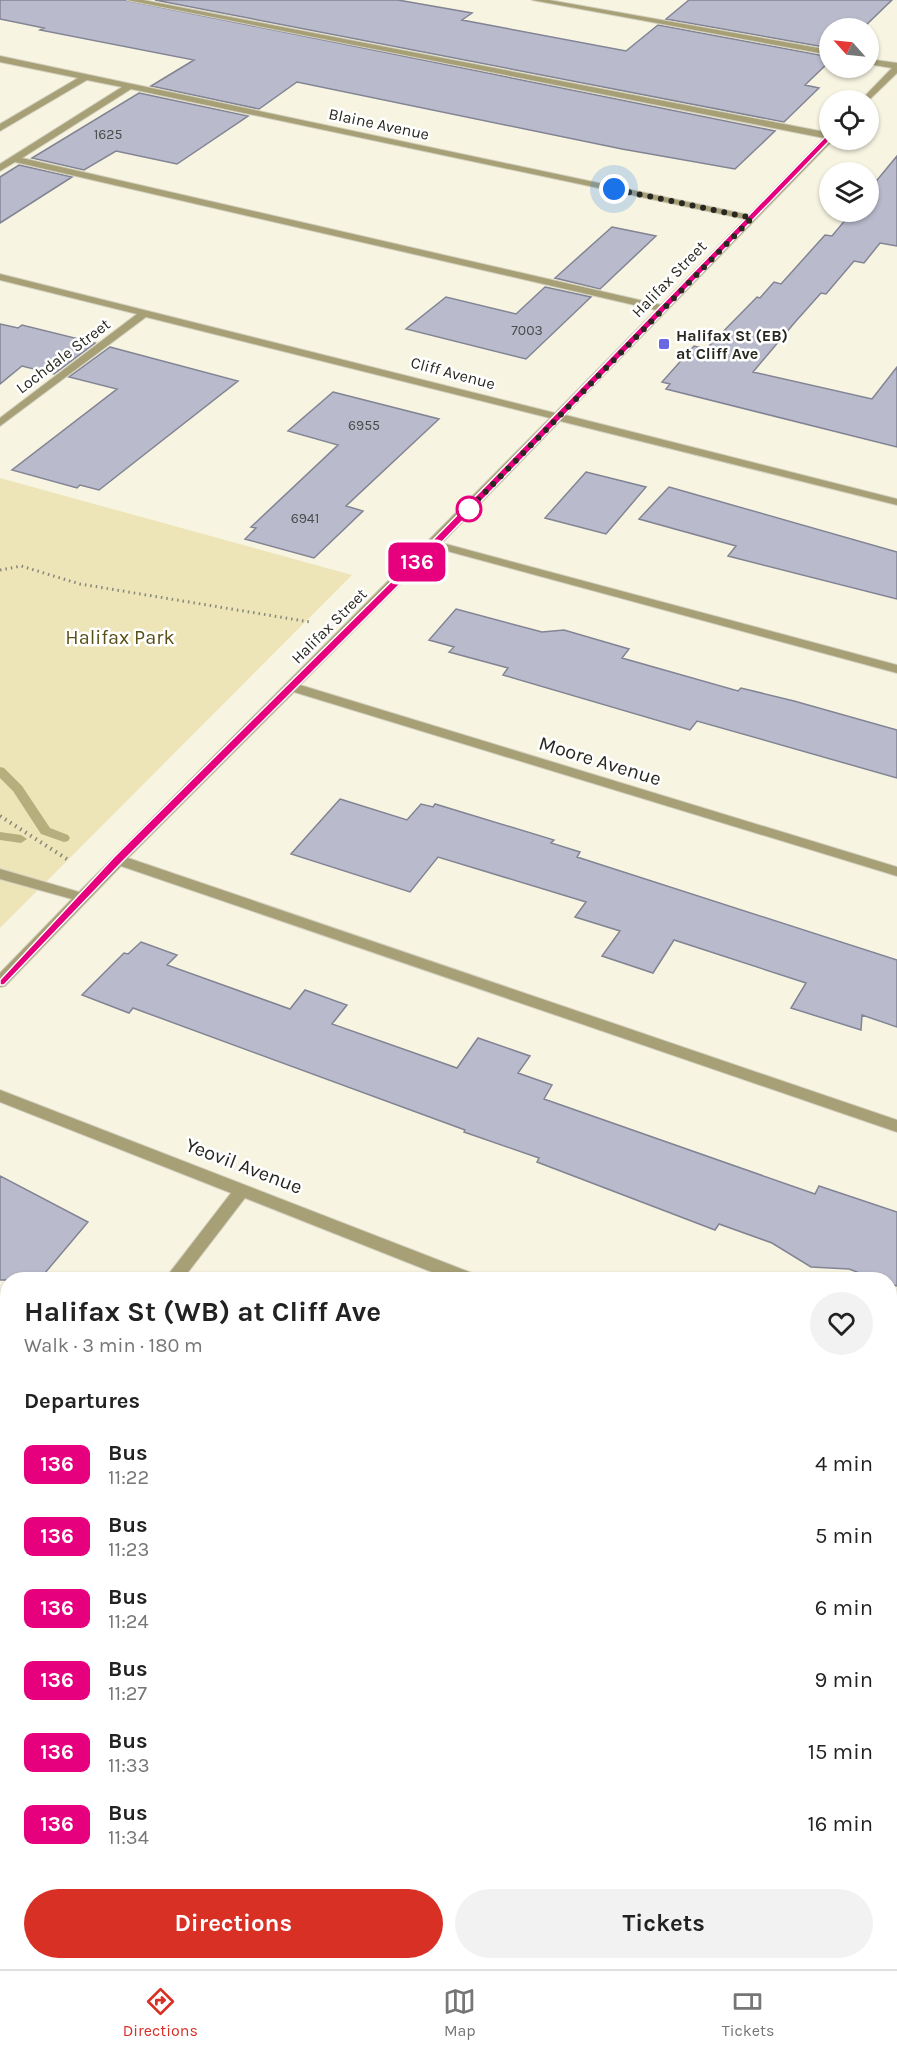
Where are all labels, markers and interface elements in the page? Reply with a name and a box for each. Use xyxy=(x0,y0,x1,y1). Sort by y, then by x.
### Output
north arrow xyxy=(819,18,879,78)
map controls xyxy=(819,18,879,222)
button: locate xyxy=(819,90,879,150)
street label: Blaine Avenue xyxy=(327,104,431,144)
house number: 1625 xyxy=(94,126,122,143)
button: layers xyxy=(819,162,879,222)
your location xyxy=(599,174,629,204)
street label: Halifax Street xyxy=(628,237,710,321)
street label: Lochdale Street xyxy=(12,314,114,398)
house number: 7003 xyxy=(511,322,543,339)
place label: Halifax St (EB) at Cliff Ave xyxy=(676,326,788,363)
marker: Halifax St (EB) at Cliff Ave xyxy=(657,337,671,351)
street label: Cliff Avenue xyxy=(409,353,497,393)
house number: 6955 xyxy=(348,417,380,434)
unlabelled marker xyxy=(456,496,482,522)
house number: 6941 xyxy=(291,510,319,527)
line badge: 136 xyxy=(382,542,452,582)
text: 136 xyxy=(400,550,434,574)
street label: Halifax Street xyxy=(287,584,371,668)
park label: Halifax Park xyxy=(65,626,175,649)
street label: Moore Avenue xyxy=(536,731,664,791)
street label: Yeovil Avenue xyxy=(182,1133,306,1199)
button: heart xyxy=(810,1292,873,1355)
text: Halifax St (WB) at Cliff Ave xyxy=(24,1295,381,1328)
text: Walk · 3 min · 180 m xyxy=(24,1334,203,1357)
text: Departures xyxy=(24,1388,140,1414)
text: Bus xyxy=(108,1440,148,1466)
text: 4 min xyxy=(815,1451,873,1477)
text: 136 xyxy=(40,1452,74,1476)
text: 11:22 xyxy=(108,1466,149,1489)
text: Bus xyxy=(108,1512,148,1538)
text: 5 min xyxy=(815,1523,873,1549)
text: 136 xyxy=(40,1524,74,1548)
text: 11:23 xyxy=(108,1538,149,1561)
text: Bus xyxy=(108,1584,148,1610)
text: 6 min xyxy=(815,1595,873,1621)
text: 136 xyxy=(40,1596,74,1620)
text: 11:24 xyxy=(108,1610,149,1633)
text: Bus xyxy=(108,1656,148,1682)
text: 9 min xyxy=(815,1667,873,1693)
text: 136 xyxy=(40,1668,74,1692)
text: 11:27 xyxy=(108,1682,147,1705)
text: Bus xyxy=(108,1728,148,1754)
text: 15 min xyxy=(808,1739,873,1765)
text: 136 xyxy=(40,1740,74,1764)
text: 11:33 xyxy=(108,1754,149,1777)
text: Bus xyxy=(108,1800,148,1826)
text: 16 min xyxy=(807,1811,873,1837)
text: 136 xyxy=(40,1812,74,1836)
text: 11:34 xyxy=(108,1826,149,1849)
button: Directions xyxy=(24,1889,443,1958)
button: Tickets xyxy=(455,1889,873,1958)
tab: Directions xyxy=(123,1985,198,2040)
tab: Map xyxy=(443,1985,476,2040)
tab: Tickets xyxy=(722,1985,774,2040)

